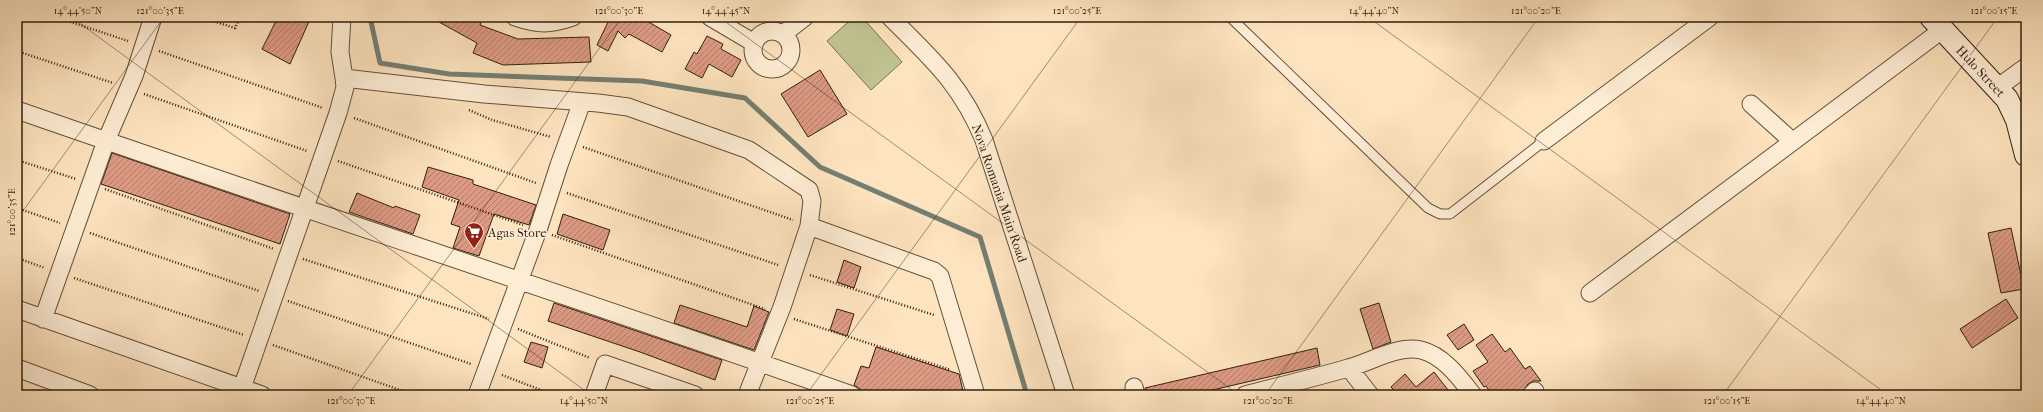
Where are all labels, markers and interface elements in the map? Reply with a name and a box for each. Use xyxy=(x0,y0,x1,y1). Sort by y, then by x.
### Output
text: 14°44'50"N xyxy=(54,5,103,17)
text: 121°00'35"E xyxy=(136,5,184,17)
text: 121°00'30"E xyxy=(595,5,643,17)
text: 14°44'45"N xyxy=(702,5,751,17)
text: 121°00'25"E xyxy=(1053,5,1101,17)
text: 14°44'40"N xyxy=(1349,5,1399,17)
text: 121°00'20"E xyxy=(1511,5,1561,17)
text: 121°00'15"E xyxy=(1971,5,2017,17)
street label: Hulo Street xyxy=(1953,43,2008,100)
street label: Nova Romania Main Road xyxy=(969,122,1031,265)
text: 121°00'35"E xyxy=(6,188,18,236)
supermarket icon: Agas Store xyxy=(463,221,485,249)
place label: Agas Store xyxy=(487,225,547,240)
text: 121°00'30"E xyxy=(327,395,375,407)
text: 14°44'50"N xyxy=(560,395,609,407)
text: 121°00'25"E xyxy=(786,395,834,407)
text: 121°00'20"E xyxy=(1243,395,1293,407)
text: 121°00'15"E xyxy=(1704,395,1750,407)
text: 14°44'40"N xyxy=(1856,395,1906,407)

